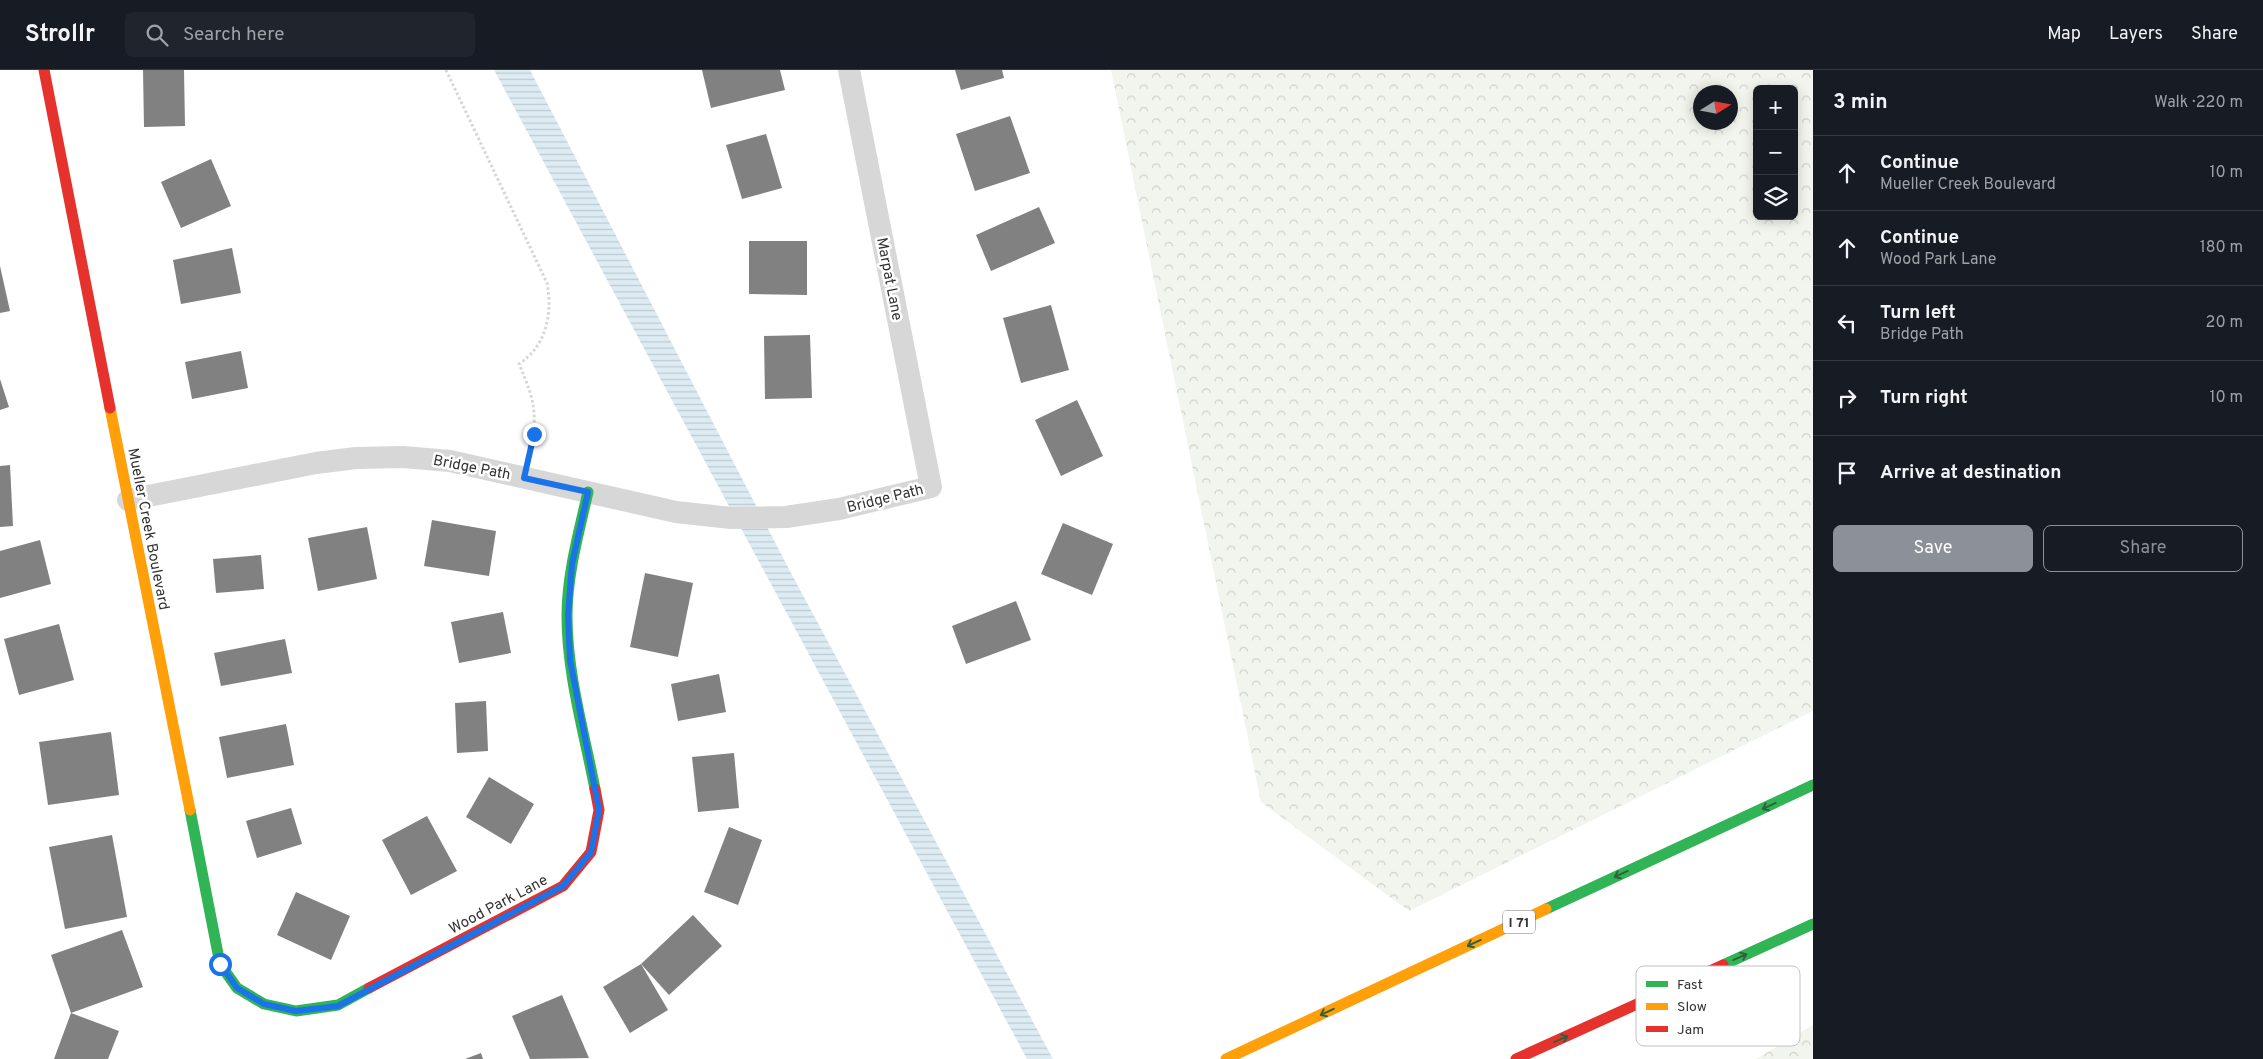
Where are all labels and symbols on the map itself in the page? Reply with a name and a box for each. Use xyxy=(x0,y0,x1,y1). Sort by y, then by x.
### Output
north arrow xyxy=(1693,85,1738,130)
street label: Marpat Lane xyxy=(871,236,906,322)
route end xyxy=(523,423,546,446)
street label: Mueller Creek Boulevard xyxy=(122,447,173,612)
street label: Bridge Path xyxy=(431,452,512,485)
street label: Bridge Path xyxy=(845,481,926,518)
one-way arrow xyxy=(1762,801,1777,811)
one-way arrow xyxy=(1614,870,1629,879)
street label: Wood Park Lane xyxy=(446,871,551,939)
road number: I 71 xyxy=(1503,910,1535,934)
one-way arrow xyxy=(1467,939,1482,948)
one-way arrow xyxy=(1732,952,1747,962)
route start xyxy=(209,953,232,976)
legend xyxy=(1636,966,1800,1046)
text: Fast xyxy=(1677,977,1703,994)
text: Slow xyxy=(1677,999,1707,1016)
one-way arrow xyxy=(1320,1007,1335,1017)
text: Jam xyxy=(1677,1022,1704,1039)
one-way arrow xyxy=(1553,1033,1568,1043)

